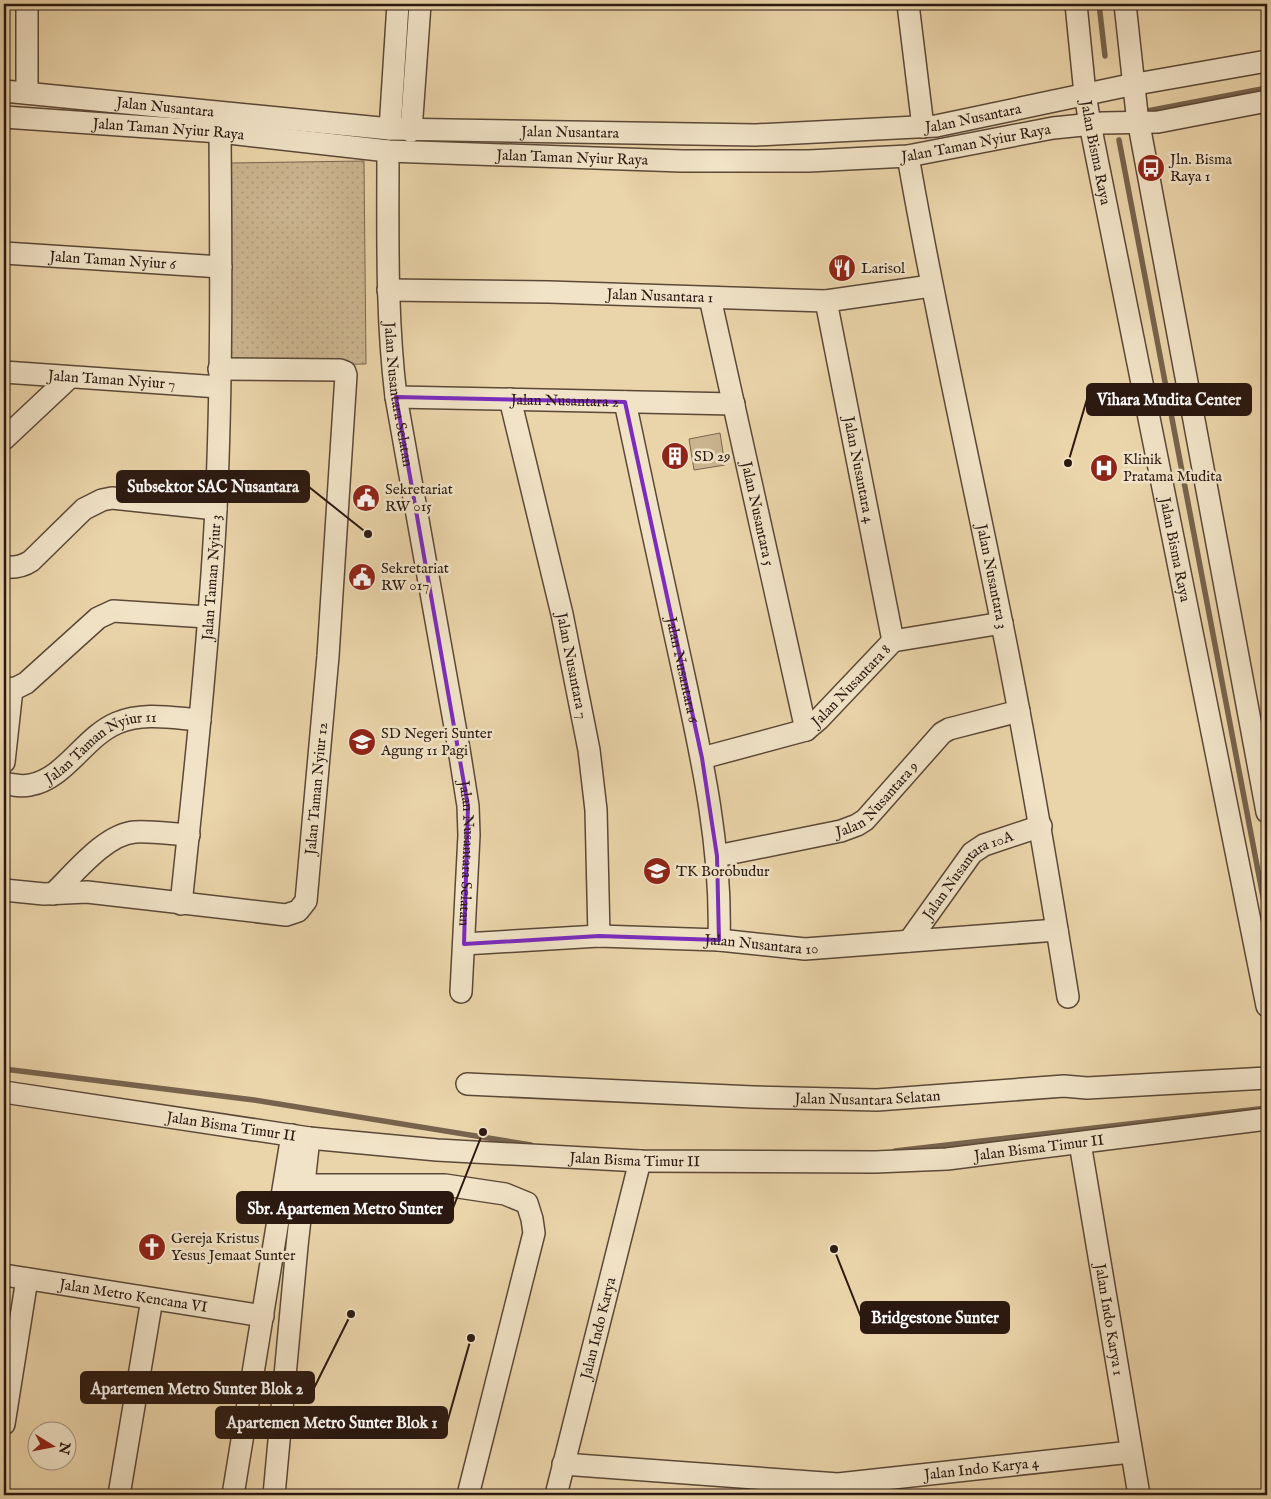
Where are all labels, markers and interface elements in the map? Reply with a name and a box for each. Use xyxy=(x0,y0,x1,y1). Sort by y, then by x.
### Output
street label: Jalan Nusantara xyxy=(114,93,215,122)
street label: Jalan Bisma Raya xyxy=(1076,97,1115,207)
street label: Jalan Nusantara xyxy=(923,99,1023,137)
street label: Jalan Taman Nyiur Raya xyxy=(90,114,246,145)
street label: Jalan Taman Nyiur Raya xyxy=(899,120,1053,166)
street label: Jalan Nusantara xyxy=(519,122,620,143)
street label: Jalan Taman Nyiur Raya xyxy=(494,146,649,170)
place label: Jln. Bisma Raya 1 xyxy=(1168,150,1233,186)
bus stop icon: Jln. Bisma Raya 1 xyxy=(1136,153,1166,183)
street label: Jalan Taman Nyiur 6 xyxy=(47,247,177,274)
restaurant icon: Larisol xyxy=(827,253,857,283)
place label: Larisol xyxy=(861,259,906,278)
street label: Jalan Nusantara 1 xyxy=(604,285,714,307)
street label: Jalan Nusantara Selatan xyxy=(380,320,417,468)
street label: Jalan Taman Nyiur 7 xyxy=(45,366,176,394)
callout: Vihara Mudita Center xyxy=(1087,384,1251,415)
street label: Jalan Nusantara 2 xyxy=(509,390,619,412)
text: Vihara Mudita Center xyxy=(1096,391,1241,411)
street label: Jalan Nusantara 4 xyxy=(839,413,879,526)
building icon: SD 29 xyxy=(660,441,690,471)
place label: SD 29 xyxy=(694,447,731,466)
place label: Klinik Pratama Mudita xyxy=(1123,450,1222,486)
hospital icon: Klinik Pratama Mudita xyxy=(1089,453,1119,483)
street label: Jalan Nusantara 5 xyxy=(736,458,778,568)
callout: Subsektor SAC Nusantara xyxy=(117,471,309,502)
text: Subsektor SAC Nusantara xyxy=(127,478,300,498)
place label: Sekretariat RW 015 xyxy=(385,480,453,516)
public building icon: Sekretariat RW 015 xyxy=(351,483,381,513)
street label: Jalan Bisma Raya xyxy=(1155,494,1195,604)
street label: Jalan Taman Nyiur 3 xyxy=(198,514,226,643)
street label: Jalan Nusantara 3 xyxy=(971,521,1012,631)
place label: Sekretariat RW 017 xyxy=(381,559,449,595)
public building icon: Sekretariat RW 017 xyxy=(347,562,377,592)
street label: Jalan Nusantara 7 xyxy=(552,609,592,721)
street label: Jalan Nusantara 6 xyxy=(661,613,703,725)
street label: Jalan Nusantara 8 xyxy=(806,640,895,733)
street label: Jalan Taman Nyiur 11 xyxy=(40,708,157,789)
street label: Jalan Taman Nyiur 12 xyxy=(301,721,332,858)
place label: SD Negeri Sunter Agung 11 Pagi xyxy=(380,724,493,760)
school or university icon: SD Negeri Sunter Agung 11 Pagi xyxy=(347,727,377,757)
street label: Jalan Nusantara 9 xyxy=(832,757,923,842)
street label: Jalan Nusantara Selatan xyxy=(454,777,478,927)
street label: Jalan Nusantara 10A xyxy=(917,827,1017,925)
school or university icon: TK Borobudur xyxy=(642,856,672,886)
place label: TK Borobudur xyxy=(676,862,770,881)
street label: Jalan Nusantara 10 xyxy=(702,930,819,959)
street label: Jalan Nusantara Selatan xyxy=(792,1086,941,1110)
street label: Jalan Bisma Timur II xyxy=(163,1107,298,1146)
street label: Jalan Bisma Timur II xyxy=(971,1130,1105,1166)
street label: Jalan Bisma Timur II xyxy=(567,1148,701,1171)
callout: Sbr. Apartemen Metro Sunter xyxy=(237,1192,453,1223)
text: Sbr. Apartemen Metro Sunter xyxy=(247,1200,443,1220)
place label: Gereja Kristus Yesus Jemaat Sunter xyxy=(171,1229,296,1265)
church icon: Gereja Kristus Yesus Jemaat Sunter xyxy=(137,1232,167,1262)
street label: Jalan Indo Karya 1 xyxy=(1090,1260,1128,1377)
street label: Jalan Metro Kencana VI xyxy=(56,1275,209,1317)
street label: Jalan Indo Karya xyxy=(576,1275,621,1383)
callout: Bridgestone Sunter xyxy=(861,1302,1009,1333)
text: Bridgestone Sunter xyxy=(871,1309,999,1329)
callout: Apartemen Metro Sunter Blok 2 xyxy=(81,1372,314,1403)
text: Apartemen Metro Sunter Blok 2 xyxy=(90,1380,304,1400)
callout: Apartemen Metro Sunter Blok 1 xyxy=(216,1407,447,1438)
text: Apartemen Metro Sunter Blok 1 xyxy=(225,1414,438,1434)
north arrow xyxy=(28,1422,78,1472)
text: N xyxy=(54,1440,74,1456)
street label: Jalan Indo Karya 4 xyxy=(921,1453,1040,1485)

